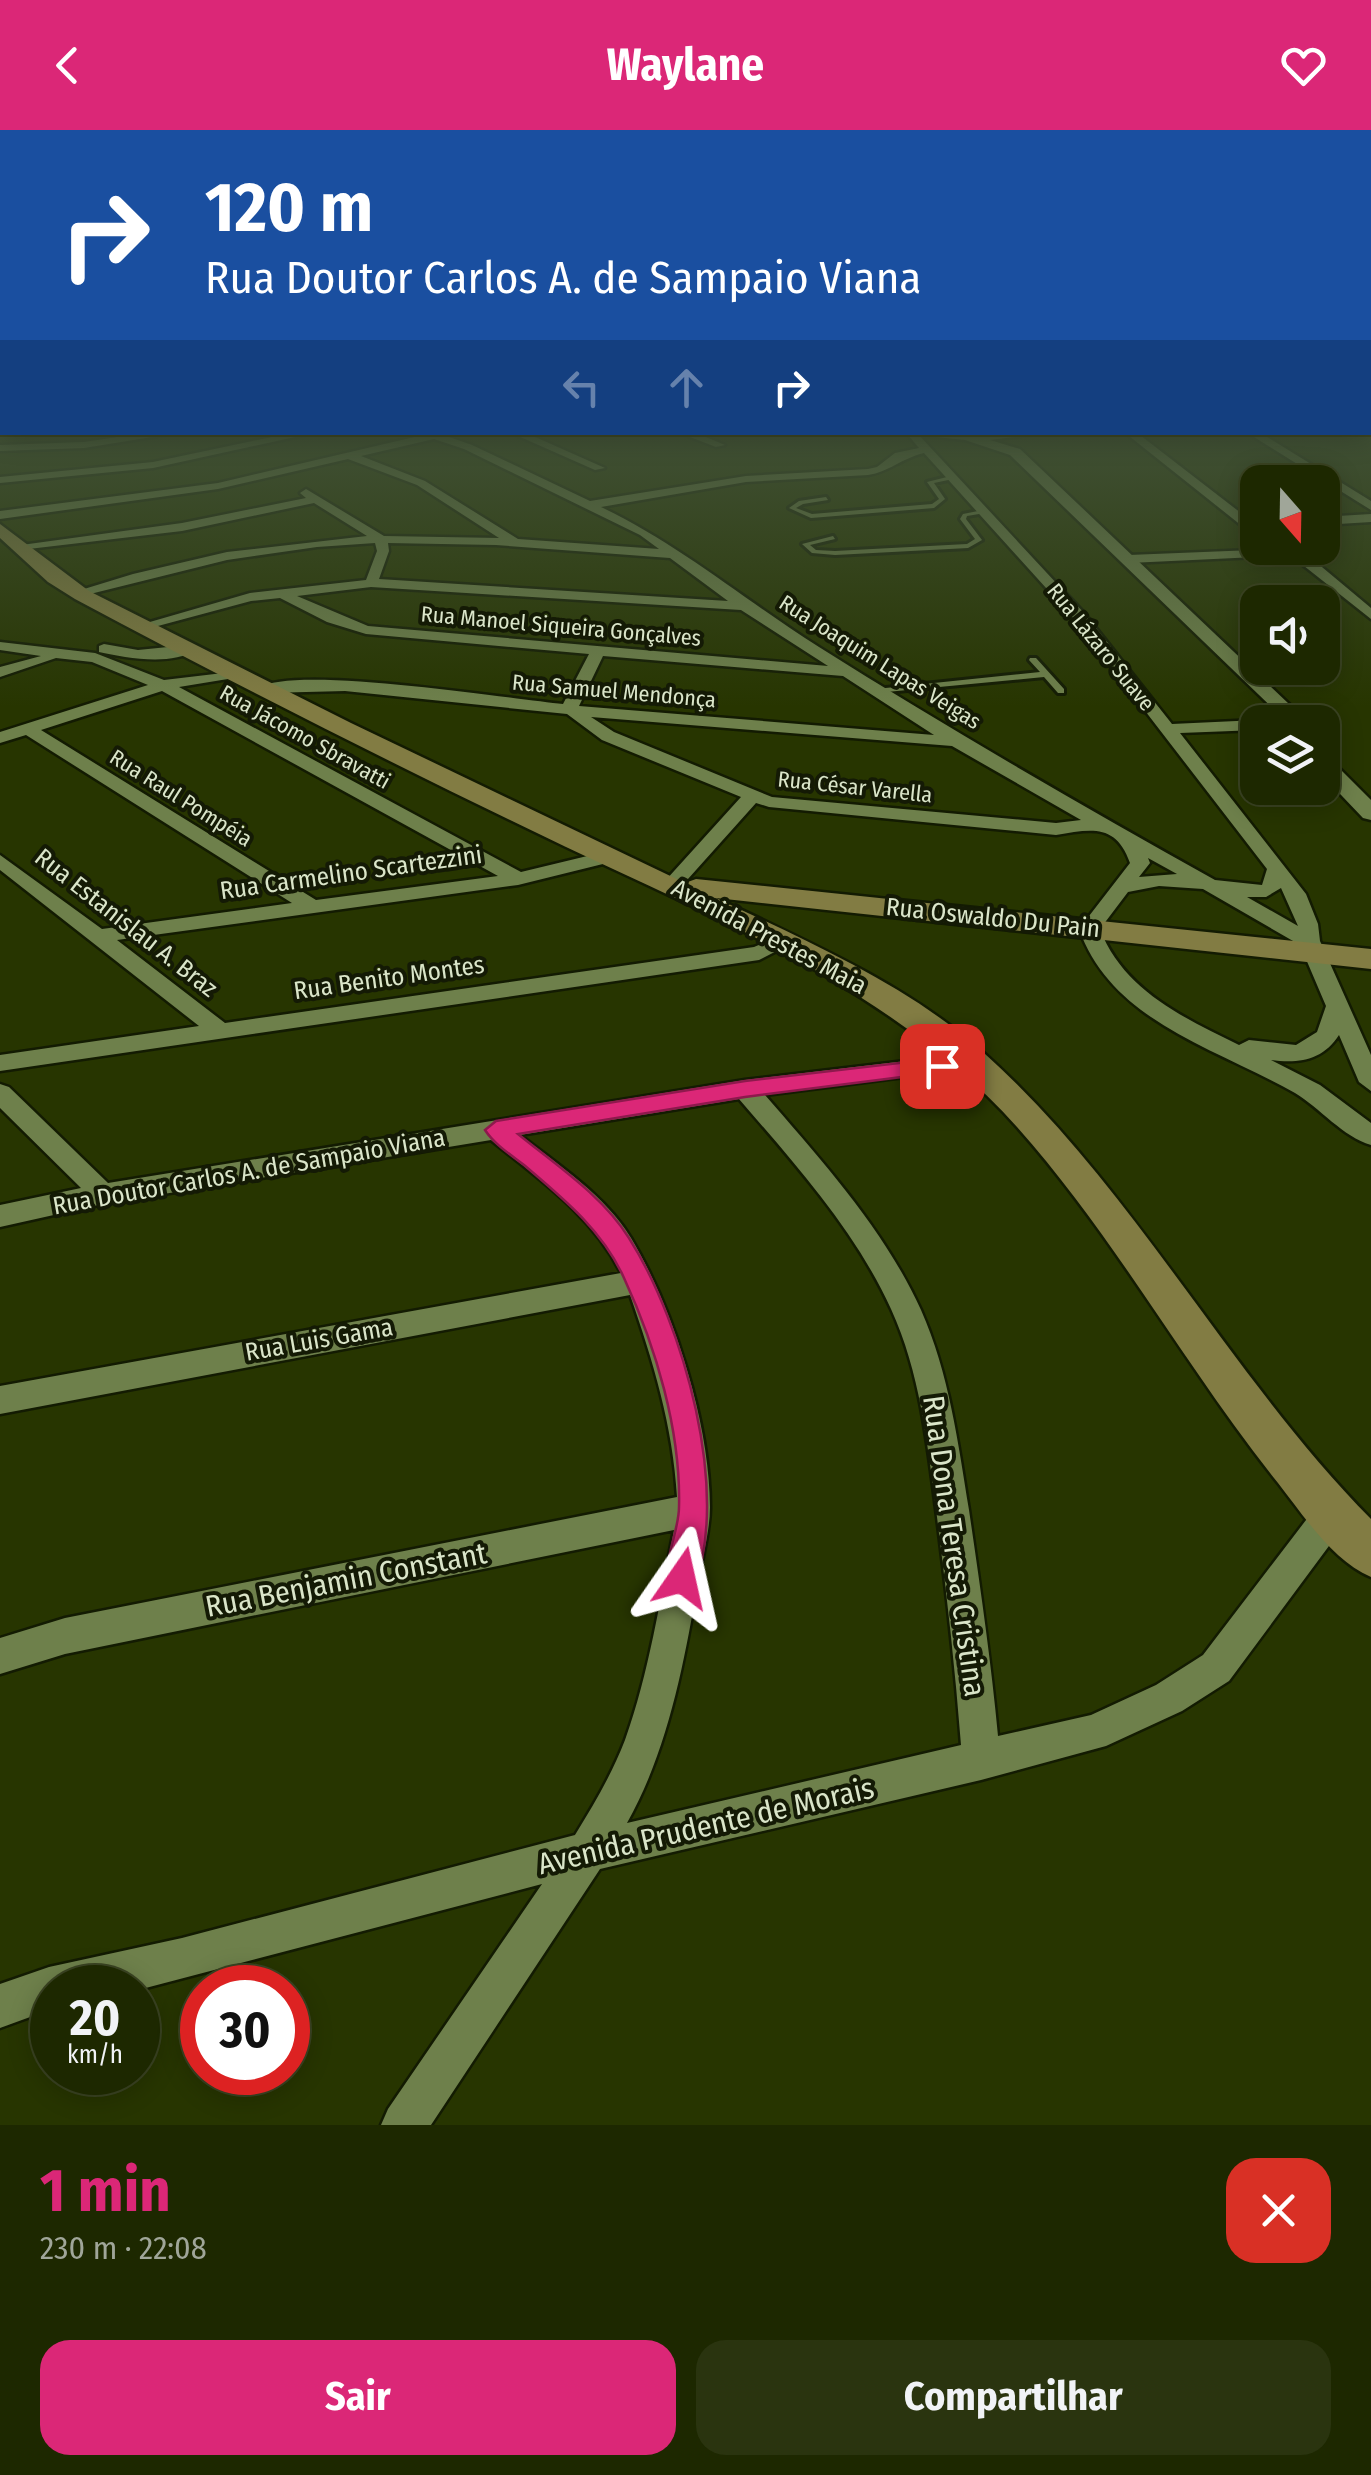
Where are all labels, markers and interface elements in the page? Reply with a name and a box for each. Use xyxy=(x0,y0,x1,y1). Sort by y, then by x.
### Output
icon: back xyxy=(40,38,95,93)
text: Waylane xyxy=(607,38,764,92)
icon: heart xyxy=(1276,38,1331,93)
text: 120 m xyxy=(205,166,373,250)
icon: right xyxy=(40,170,170,300)
text: Rua Doutor Carlos A. de Sampaio Viana xyxy=(205,251,921,305)
icon: left xyxy=(554,360,609,415)
icon: ahead xyxy=(659,360,714,415)
icon: right xyxy=(764,360,819,415)
north arrow xyxy=(1240,465,1340,565)
map controls xyxy=(1240,465,1340,805)
street label: Rua Lázaro Suave xyxy=(1041,578,1161,716)
button: sound xyxy=(1240,585,1340,685)
street label: Rua Joaquim Lapas Veigas xyxy=(774,589,986,735)
street label: Rua Manoel Siqueira Gonçalves xyxy=(420,600,702,652)
street label: Rua Samuel Mendonça xyxy=(511,669,717,713)
street label: Rua Jácomo Sbravatti xyxy=(215,679,395,795)
button: layers xyxy=(1240,705,1340,805)
street label: Rua Raul Pompéia xyxy=(105,743,257,853)
street label: Rua César Varella xyxy=(776,765,934,809)
street label: Rua Carmelino Scartezzini xyxy=(218,840,484,906)
street label: Rua Estanislau A. Braz xyxy=(29,842,223,1004)
street label: Avenida Prestes Maia xyxy=(666,873,872,1001)
street label: Rua Oswaldo Du Pain xyxy=(885,892,1101,944)
street label: Rua Benito Montes xyxy=(292,950,486,1006)
pin xyxy=(900,1024,985,1109)
icon: arrive xyxy=(915,1039,970,1094)
street label: Rua Doutor Carlos A. de Sampaio Viana xyxy=(50,1123,448,1221)
street label: Rua Luis Gama xyxy=(243,1312,395,1368)
street label: Rua Dona Teresa Cristina xyxy=(915,1393,993,1699)
position arrow xyxy=(630,1526,734,1630)
street label: Rua Benjamin Constant xyxy=(202,1535,490,1625)
street label: Avenida Prudente de Morais xyxy=(534,1770,878,1882)
speed limit sign: 30 xyxy=(180,1965,310,2095)
text: 20 xyxy=(70,1988,120,2048)
text: km/h xyxy=(67,2040,123,2070)
text: 1 min xyxy=(40,2155,171,2227)
button: close xyxy=(1226,2158,1331,2263)
text: 230 m · 22:08 xyxy=(40,2229,207,2267)
button: Sair xyxy=(40,2340,676,2455)
button: Compartilhar xyxy=(696,2340,1331,2455)

